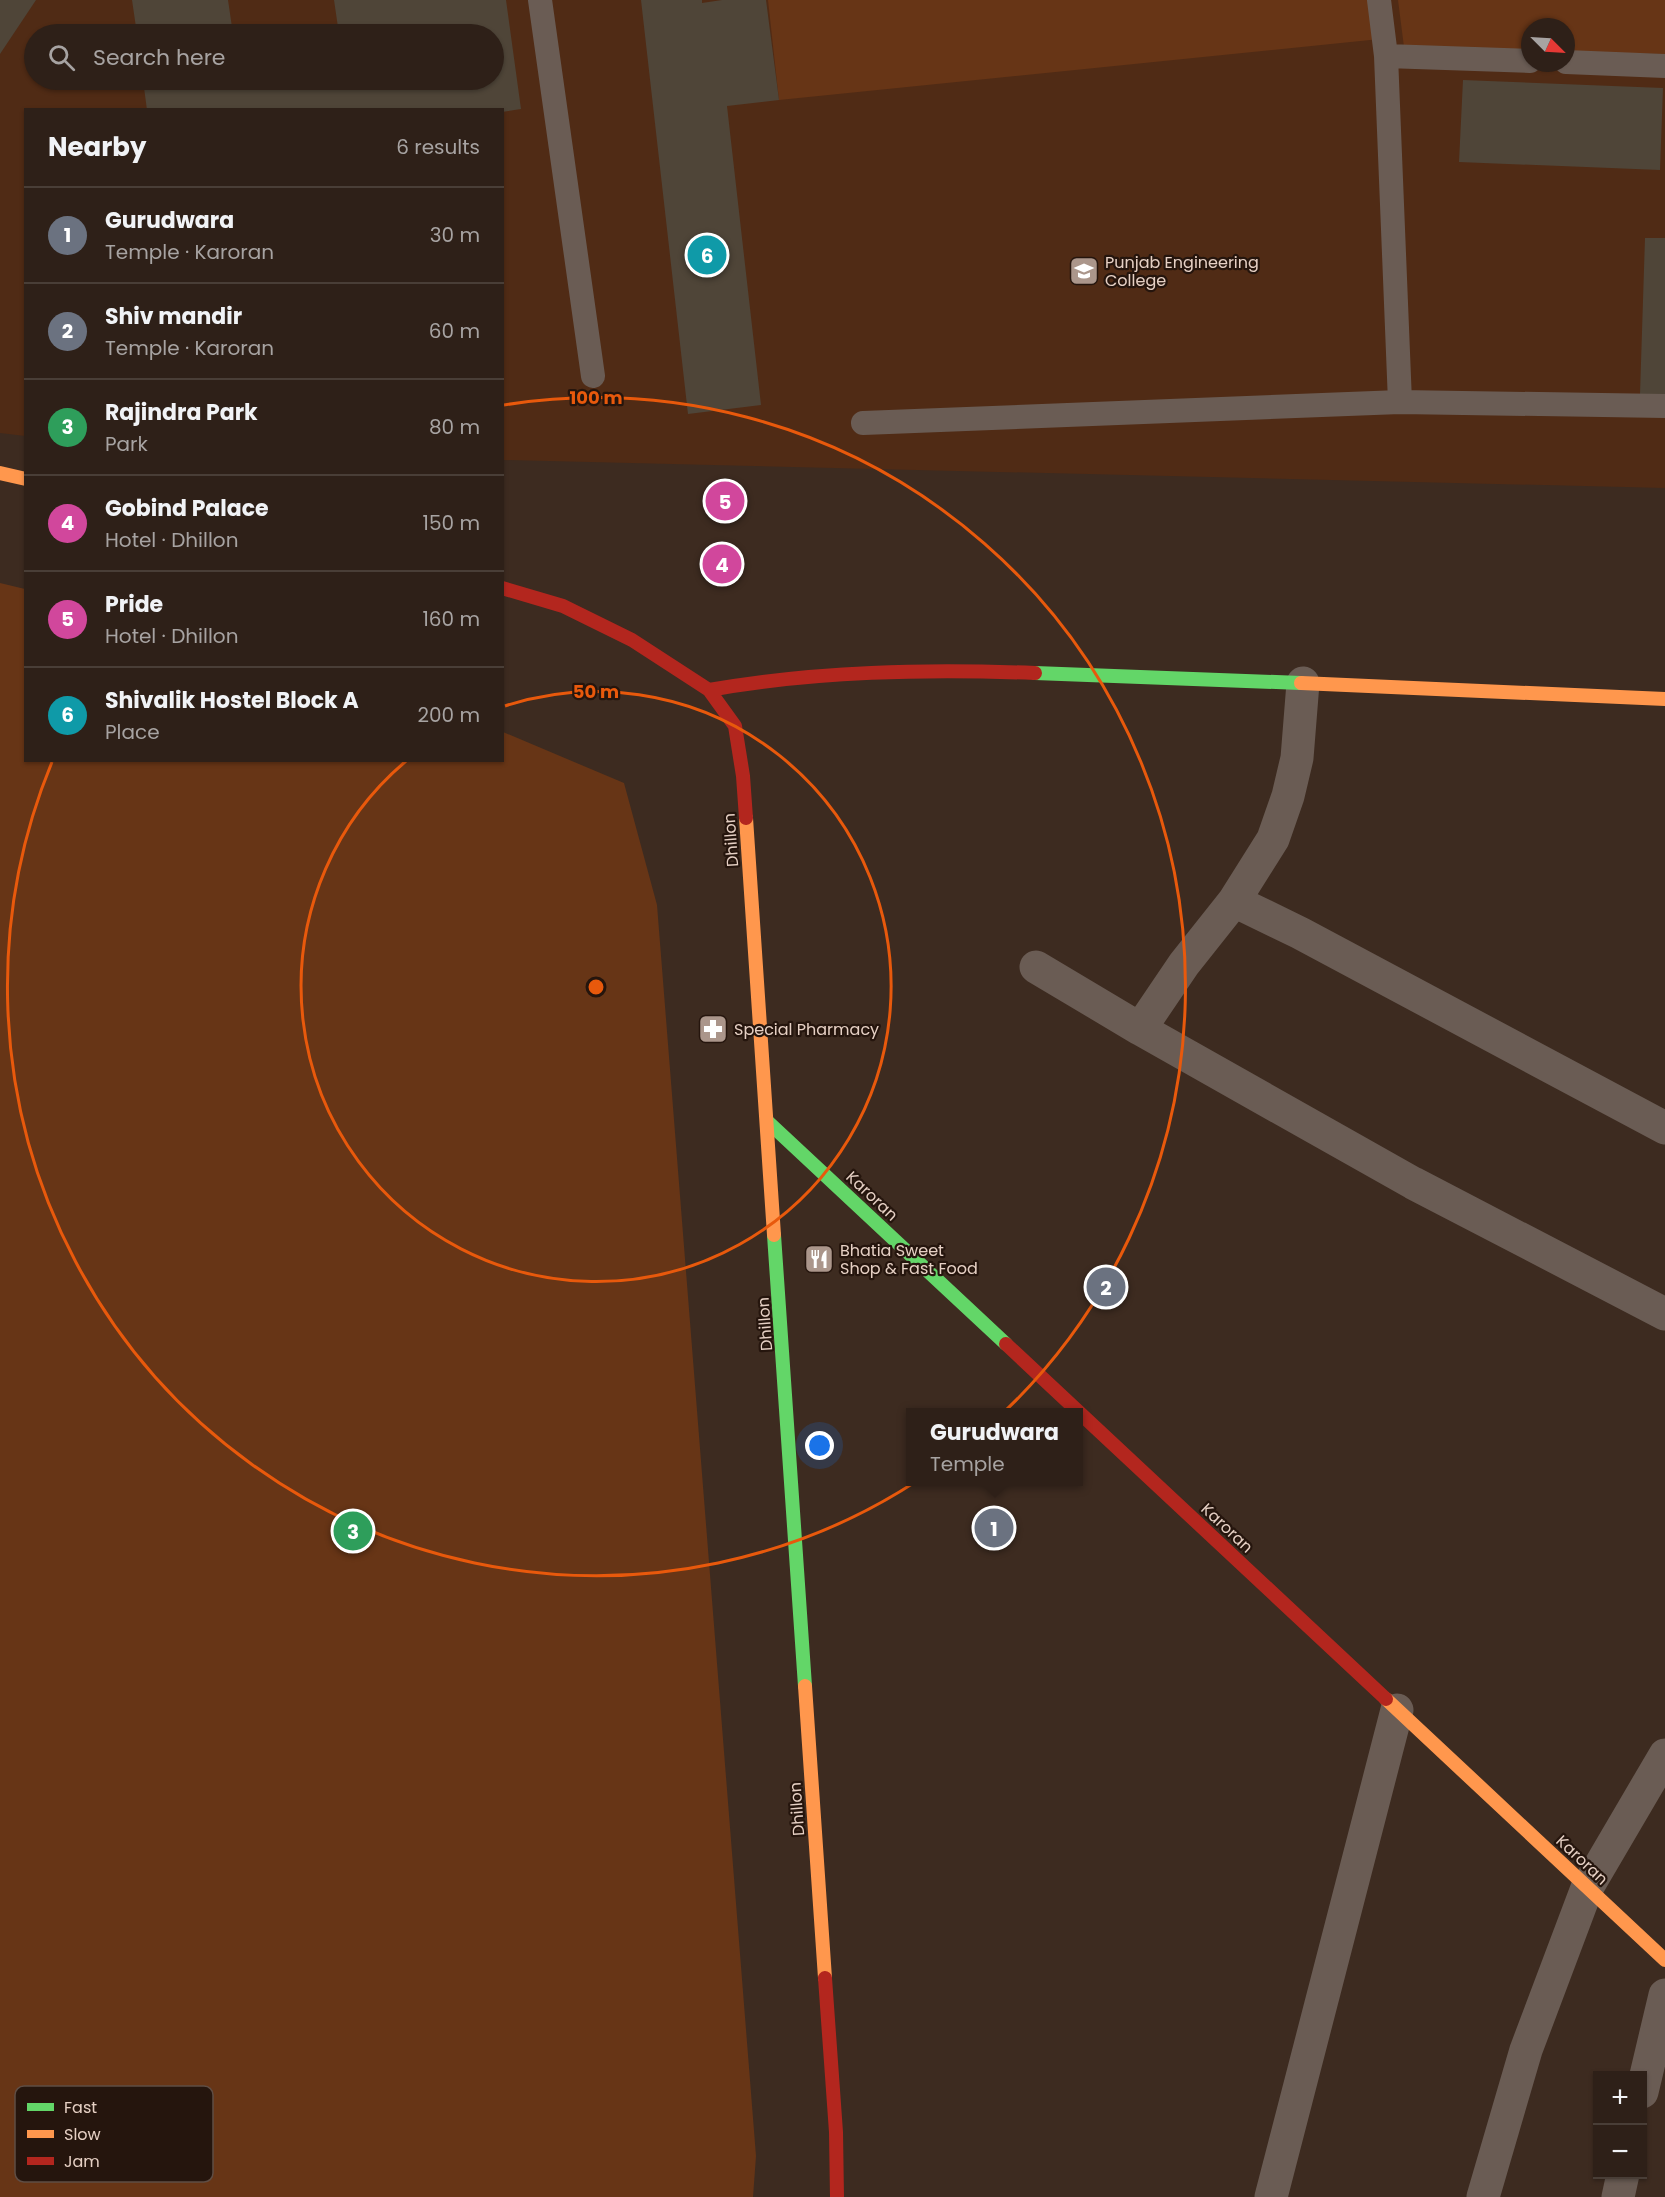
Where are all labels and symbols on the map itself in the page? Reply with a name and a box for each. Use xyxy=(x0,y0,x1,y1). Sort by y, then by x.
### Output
north arrow xyxy=(1521,18,1575,72)
pin: 6 xyxy=(688,232,726,278)
place label: Punjab Engineering College xyxy=(1105,251,1259,292)
school or university icon: Punjab Engineering College xyxy=(1068,255,1100,287)
text: 100 m xyxy=(569,385,623,410)
pin: 5 xyxy=(706,478,744,524)
pin: 4 xyxy=(702,542,742,586)
text: 50 m xyxy=(573,679,619,704)
street label: Dhillon xyxy=(718,812,744,868)
centre of rings xyxy=(586,977,606,997)
pharmacy icon: Special Pharmacy xyxy=(697,1013,729,1045)
place label: Special Pharmacy xyxy=(734,1018,879,1041)
street label: Karoran xyxy=(841,1166,903,1226)
place label: Bhatia Sweet Shop & Fast Food xyxy=(840,1239,978,1280)
restaurant icon: Bhatia Sweet Shop & Fast Food xyxy=(803,1243,835,1275)
pin: 2 xyxy=(1086,1264,1126,1310)
street label: Dhillon xyxy=(752,1296,778,1352)
your location xyxy=(805,1431,834,1460)
street label: Karoran xyxy=(1196,1498,1258,1558)
pin: 1 xyxy=(974,1506,1014,1550)
pin: 3 xyxy=(334,1508,372,1553)
street label: Dhillon xyxy=(784,1781,810,1837)
street label: Karoran xyxy=(1551,1830,1613,1890)
legend xyxy=(15,2086,213,2182)
text: Fast xyxy=(64,2096,97,2119)
text: Slow xyxy=(64,2123,101,2146)
text: Jam xyxy=(64,2150,100,2173)

